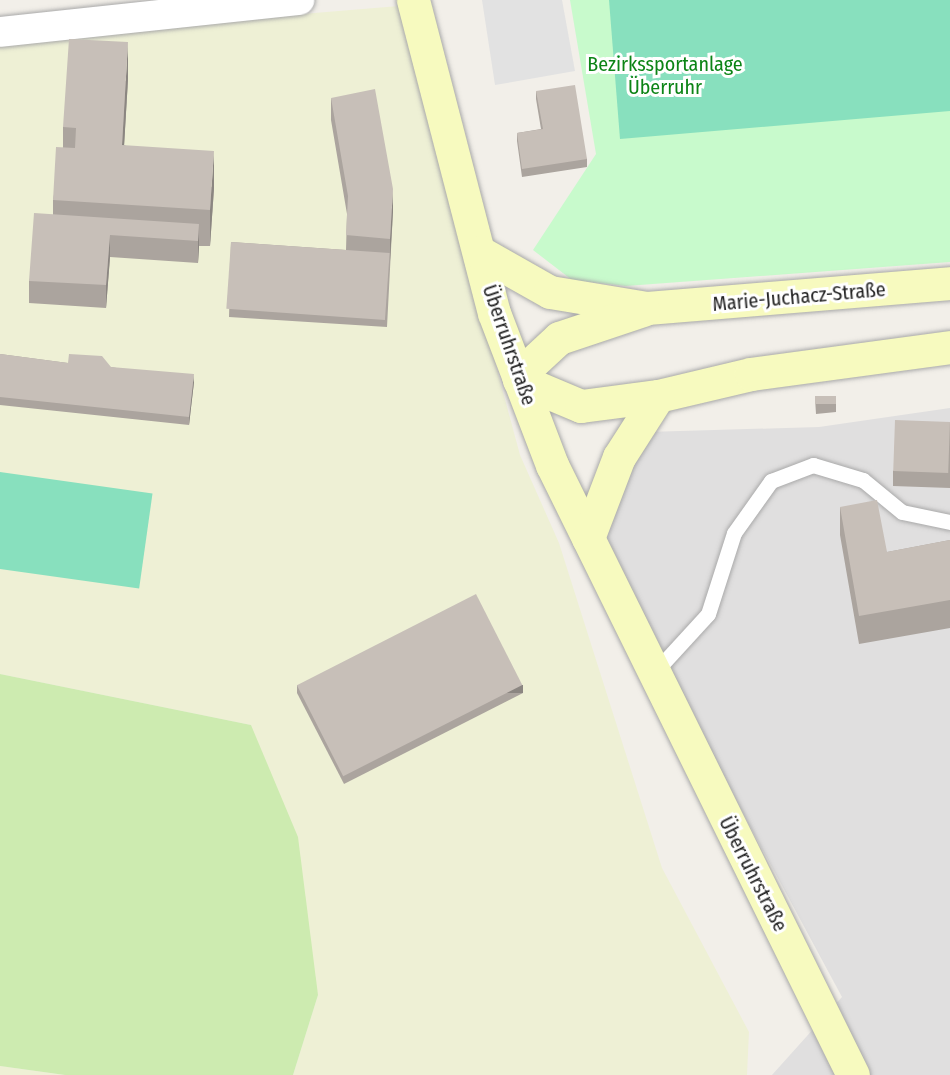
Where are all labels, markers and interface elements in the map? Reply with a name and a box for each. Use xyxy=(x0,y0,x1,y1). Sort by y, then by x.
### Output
park label: Bezirkssportanlage Überruhr xyxy=(587,52,743,99)
street label: Marie-Juchacz-Straße xyxy=(712,277,886,317)
street label: Überruhrstraße xyxy=(477,282,541,408)
street label: Überruhrstraße xyxy=(714,813,792,935)

